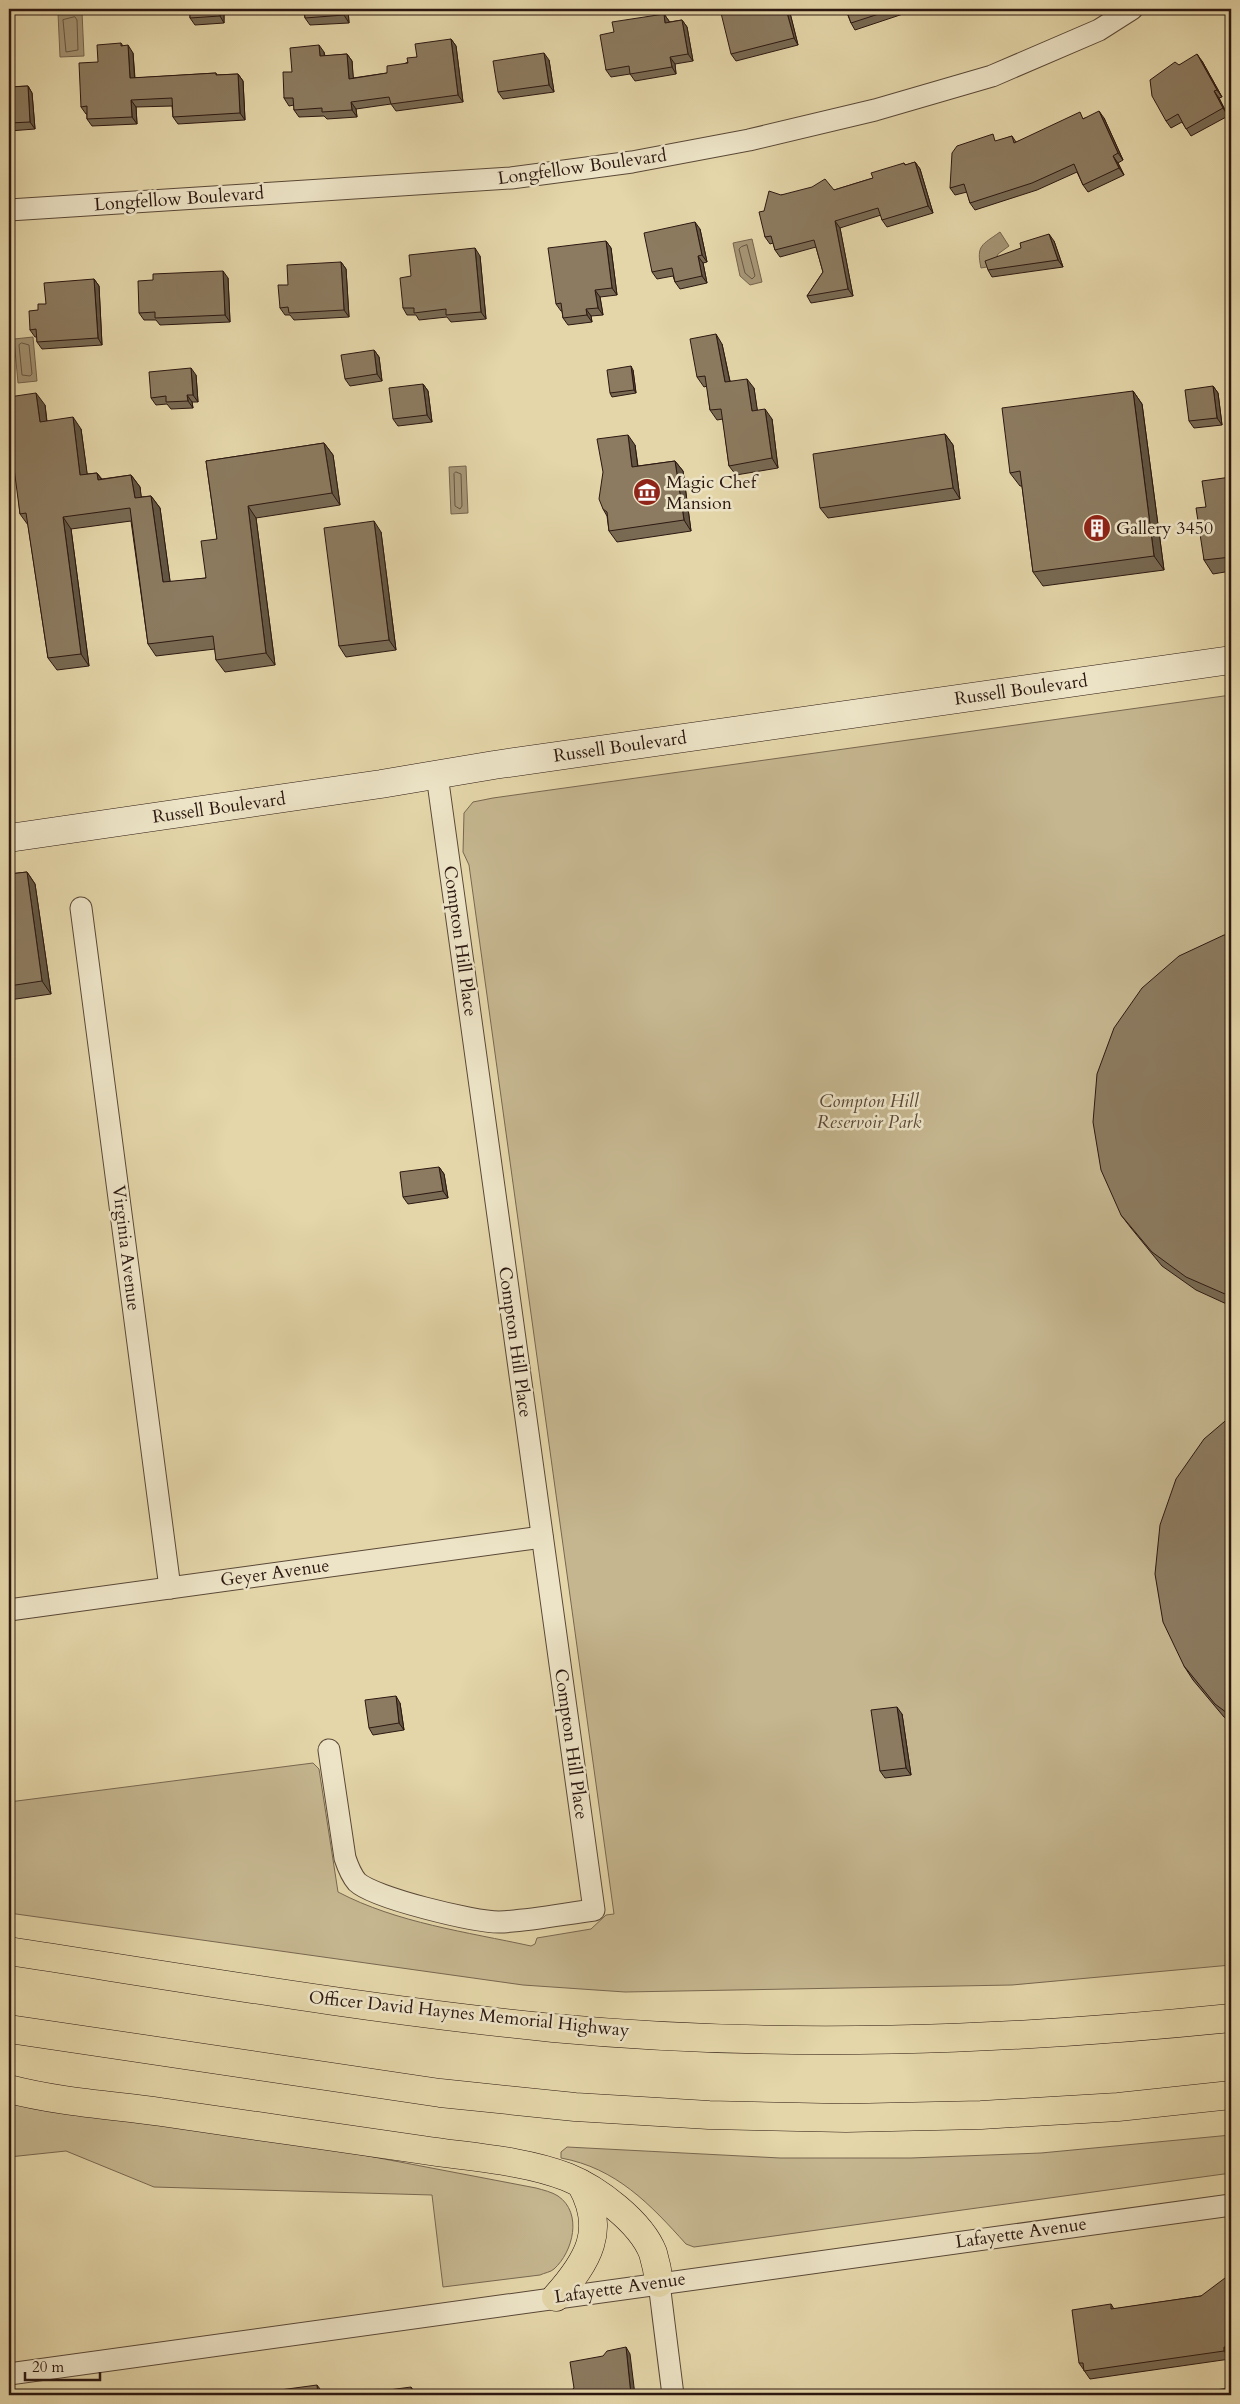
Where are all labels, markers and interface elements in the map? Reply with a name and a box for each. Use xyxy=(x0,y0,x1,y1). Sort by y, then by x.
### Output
street label: Longfellow Boulevard xyxy=(496,143,669,191)
street label: Longfellow Boulevard xyxy=(93,181,265,217)
place label: Magic Chef Mansion xyxy=(666,470,760,516)
museum icon: Magic Chef Mansion xyxy=(632,477,662,507)
building icon: Gallery 3450 xyxy=(1082,513,1112,543)
place label: Gallery 3450 xyxy=(1116,516,1213,541)
street label: Russell Boulevard xyxy=(953,668,1090,712)
street label: Russell Boulevard xyxy=(552,725,689,769)
street label: Russell Boulevard xyxy=(151,786,288,830)
street label: Compton Hill Place xyxy=(437,864,483,1018)
park label: Compton Hill Reservoir Park xyxy=(817,1089,921,1135)
street label: Virginia Avenue xyxy=(106,1184,146,1312)
street label: Compton Hill Place xyxy=(492,1265,538,1419)
street label: Geyer Avenue xyxy=(219,1553,331,1593)
street label: Compton Hill Place xyxy=(548,1667,594,1821)
street label: Officer David Haynes Memorial Highway xyxy=(307,1985,631,2043)
street label: Lafayette Avenue xyxy=(954,2211,1088,2255)
street label: Lafayette Avenue xyxy=(553,2266,687,2310)
scale bar xyxy=(25,2349,100,2381)
text: 20 m xyxy=(32,2357,64,2377)

